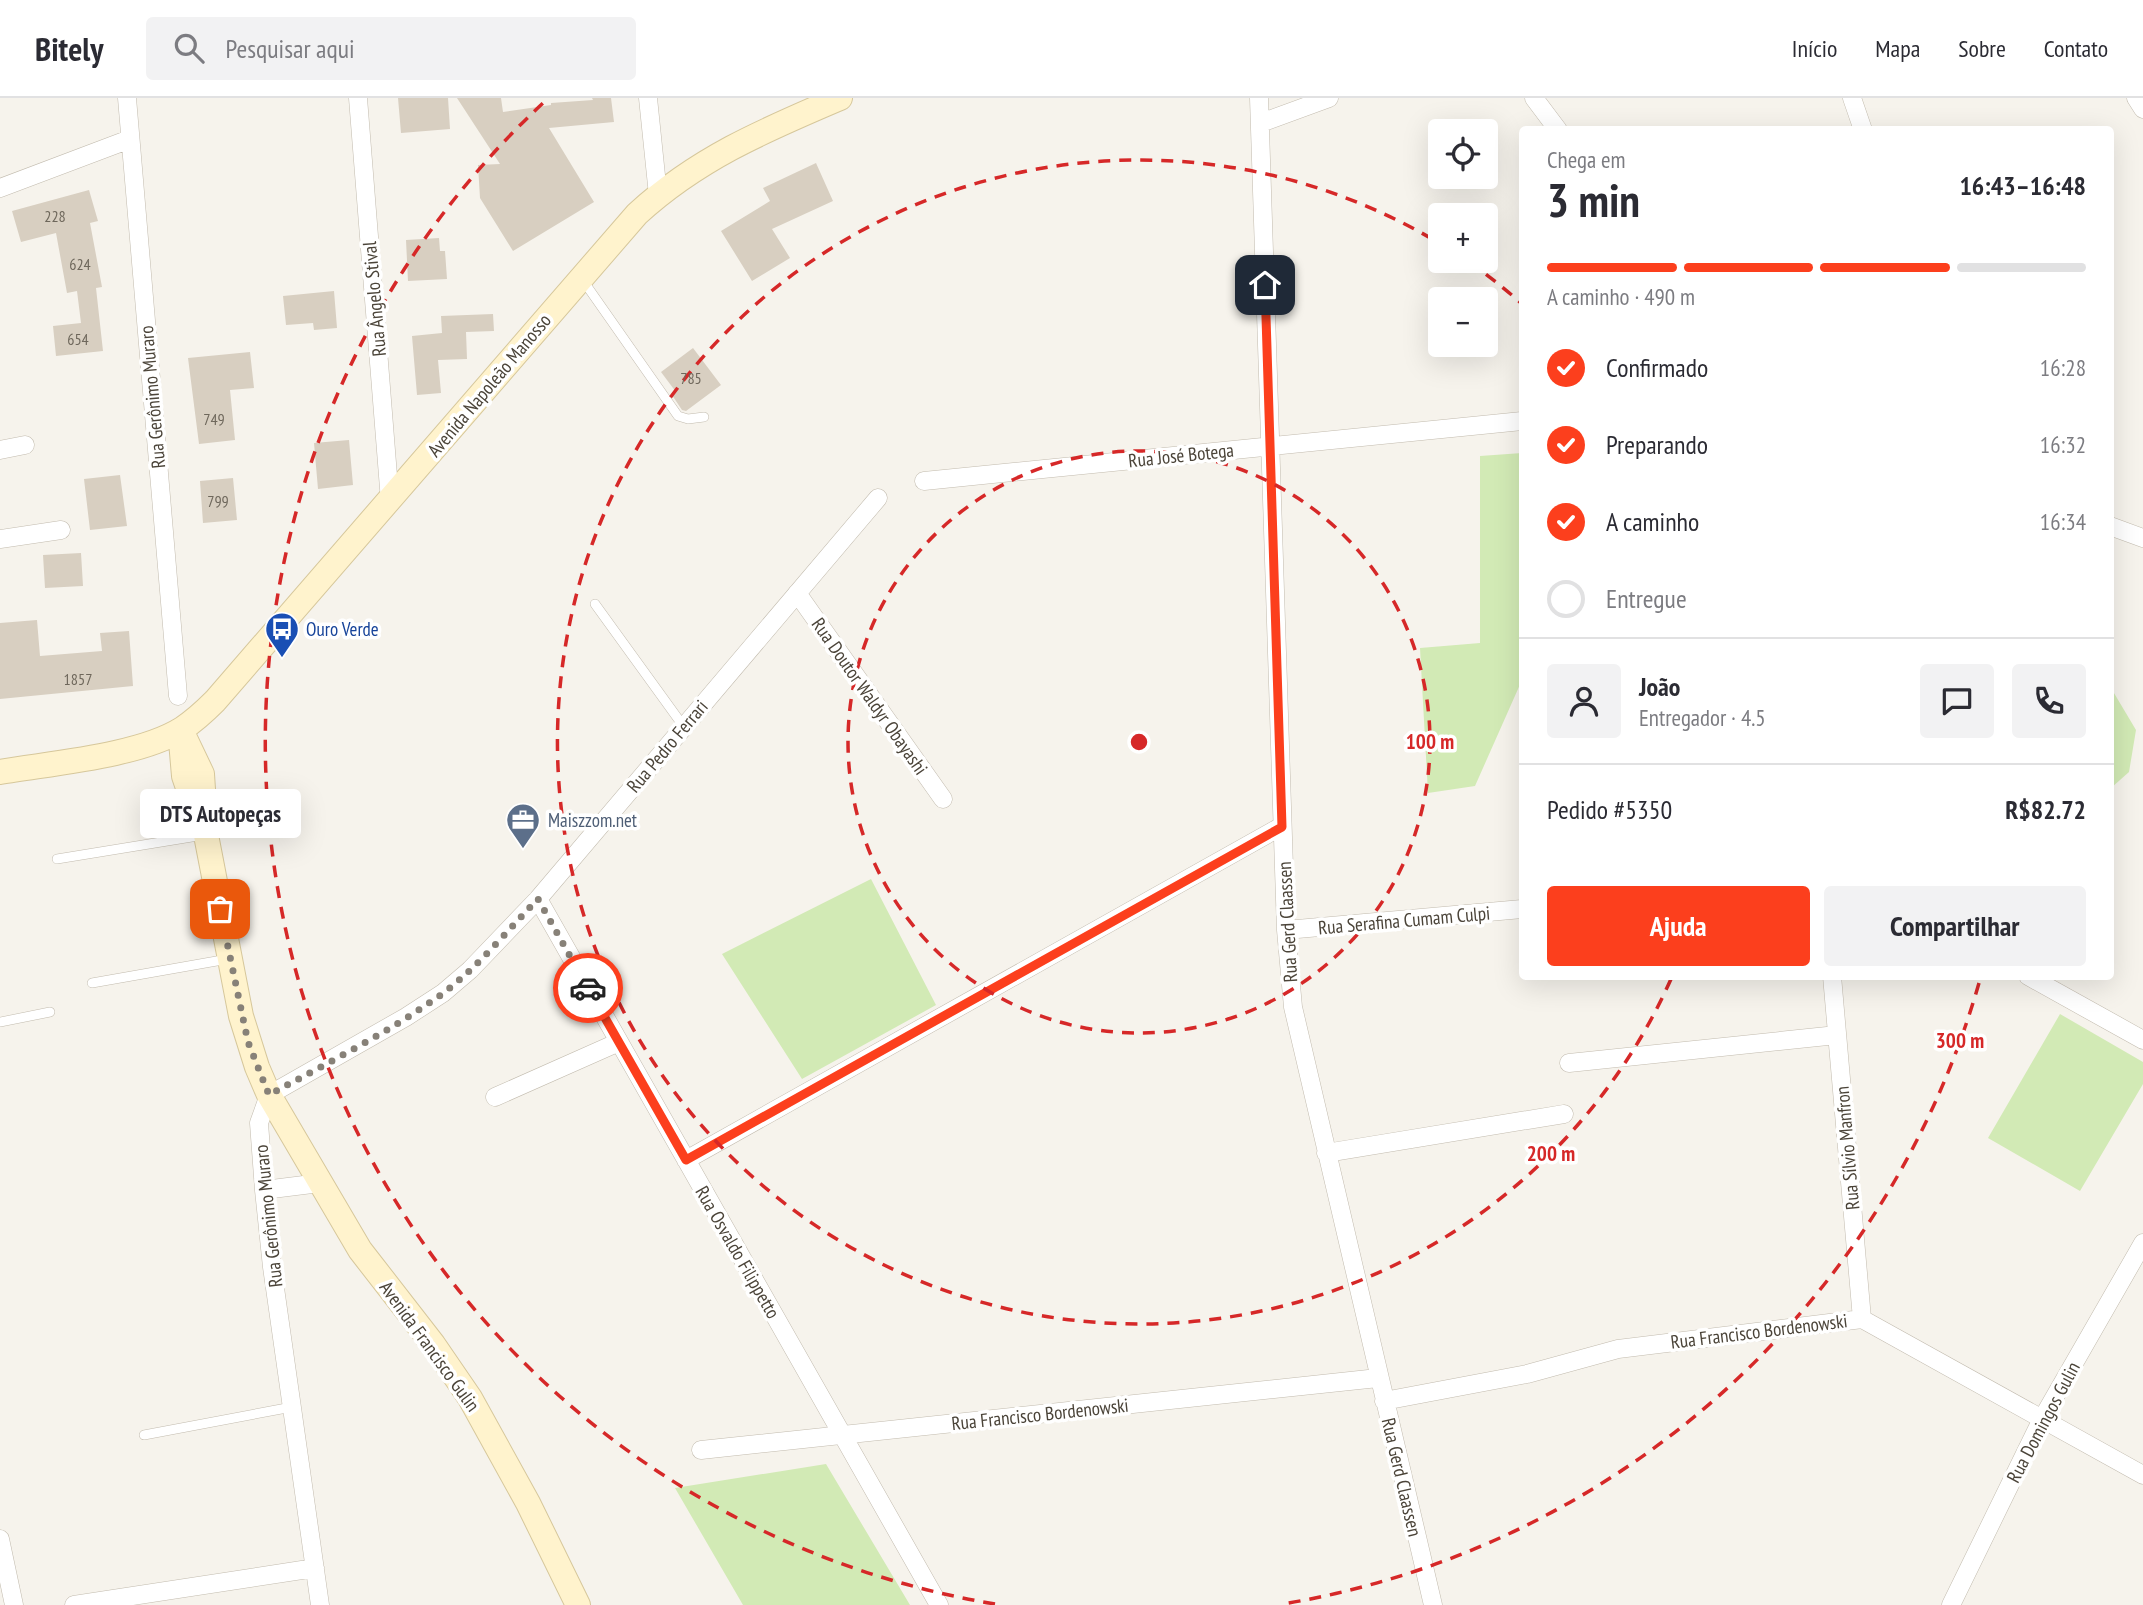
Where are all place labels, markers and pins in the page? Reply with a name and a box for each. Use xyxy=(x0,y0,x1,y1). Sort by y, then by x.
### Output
pin xyxy=(1235,255,1295,315)
bus stop icon: Ouro Verde xyxy=(263,610,301,659)
place label: Ouro Verde xyxy=(306,617,379,641)
centre of rings xyxy=(1127,730,1151,754)
callout: DTS Autopeças xyxy=(140,790,300,839)
office icon: Maiszzom.net xyxy=(504,801,542,850)
place label: Maiszzom.net xyxy=(548,808,638,832)
pin xyxy=(190,879,250,939)

